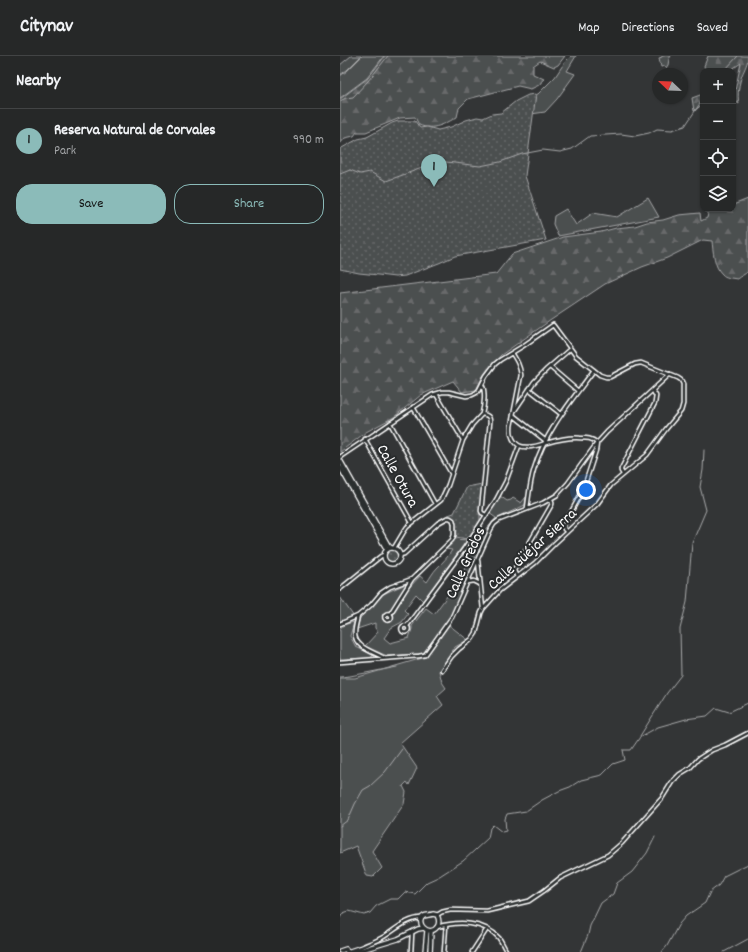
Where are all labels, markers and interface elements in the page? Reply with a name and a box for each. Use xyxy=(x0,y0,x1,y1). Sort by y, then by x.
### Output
text: Citynav xyxy=(20,14,73,41)
text: Map xyxy=(578,18,600,38)
text: Directions xyxy=(622,18,675,38)
text: Saved xyxy=(697,18,728,38)
north arrow xyxy=(652,68,688,104)
map controls xyxy=(700,68,736,212)
button: + xyxy=(700,68,736,104)
text: Nearby xyxy=(16,70,60,94)
button: − xyxy=(700,104,736,140)
text: Reserva Natural de Corvales xyxy=(54,120,216,142)
text: 1 xyxy=(28,131,30,150)
text: 990 m xyxy=(293,131,324,150)
button: locate xyxy=(700,140,736,176)
text: Park xyxy=(54,142,76,161)
pin: 1 xyxy=(421,154,447,187)
button: layers xyxy=(700,176,736,212)
button: Save xyxy=(16,184,166,224)
button: Share xyxy=(174,184,324,224)
street label: Calle Otura xyxy=(370,440,424,512)
your location xyxy=(576,480,596,500)
street label: Calle Güéjar Sierra xyxy=(483,503,583,596)
street label: Calle Gredos xyxy=(440,523,492,602)

